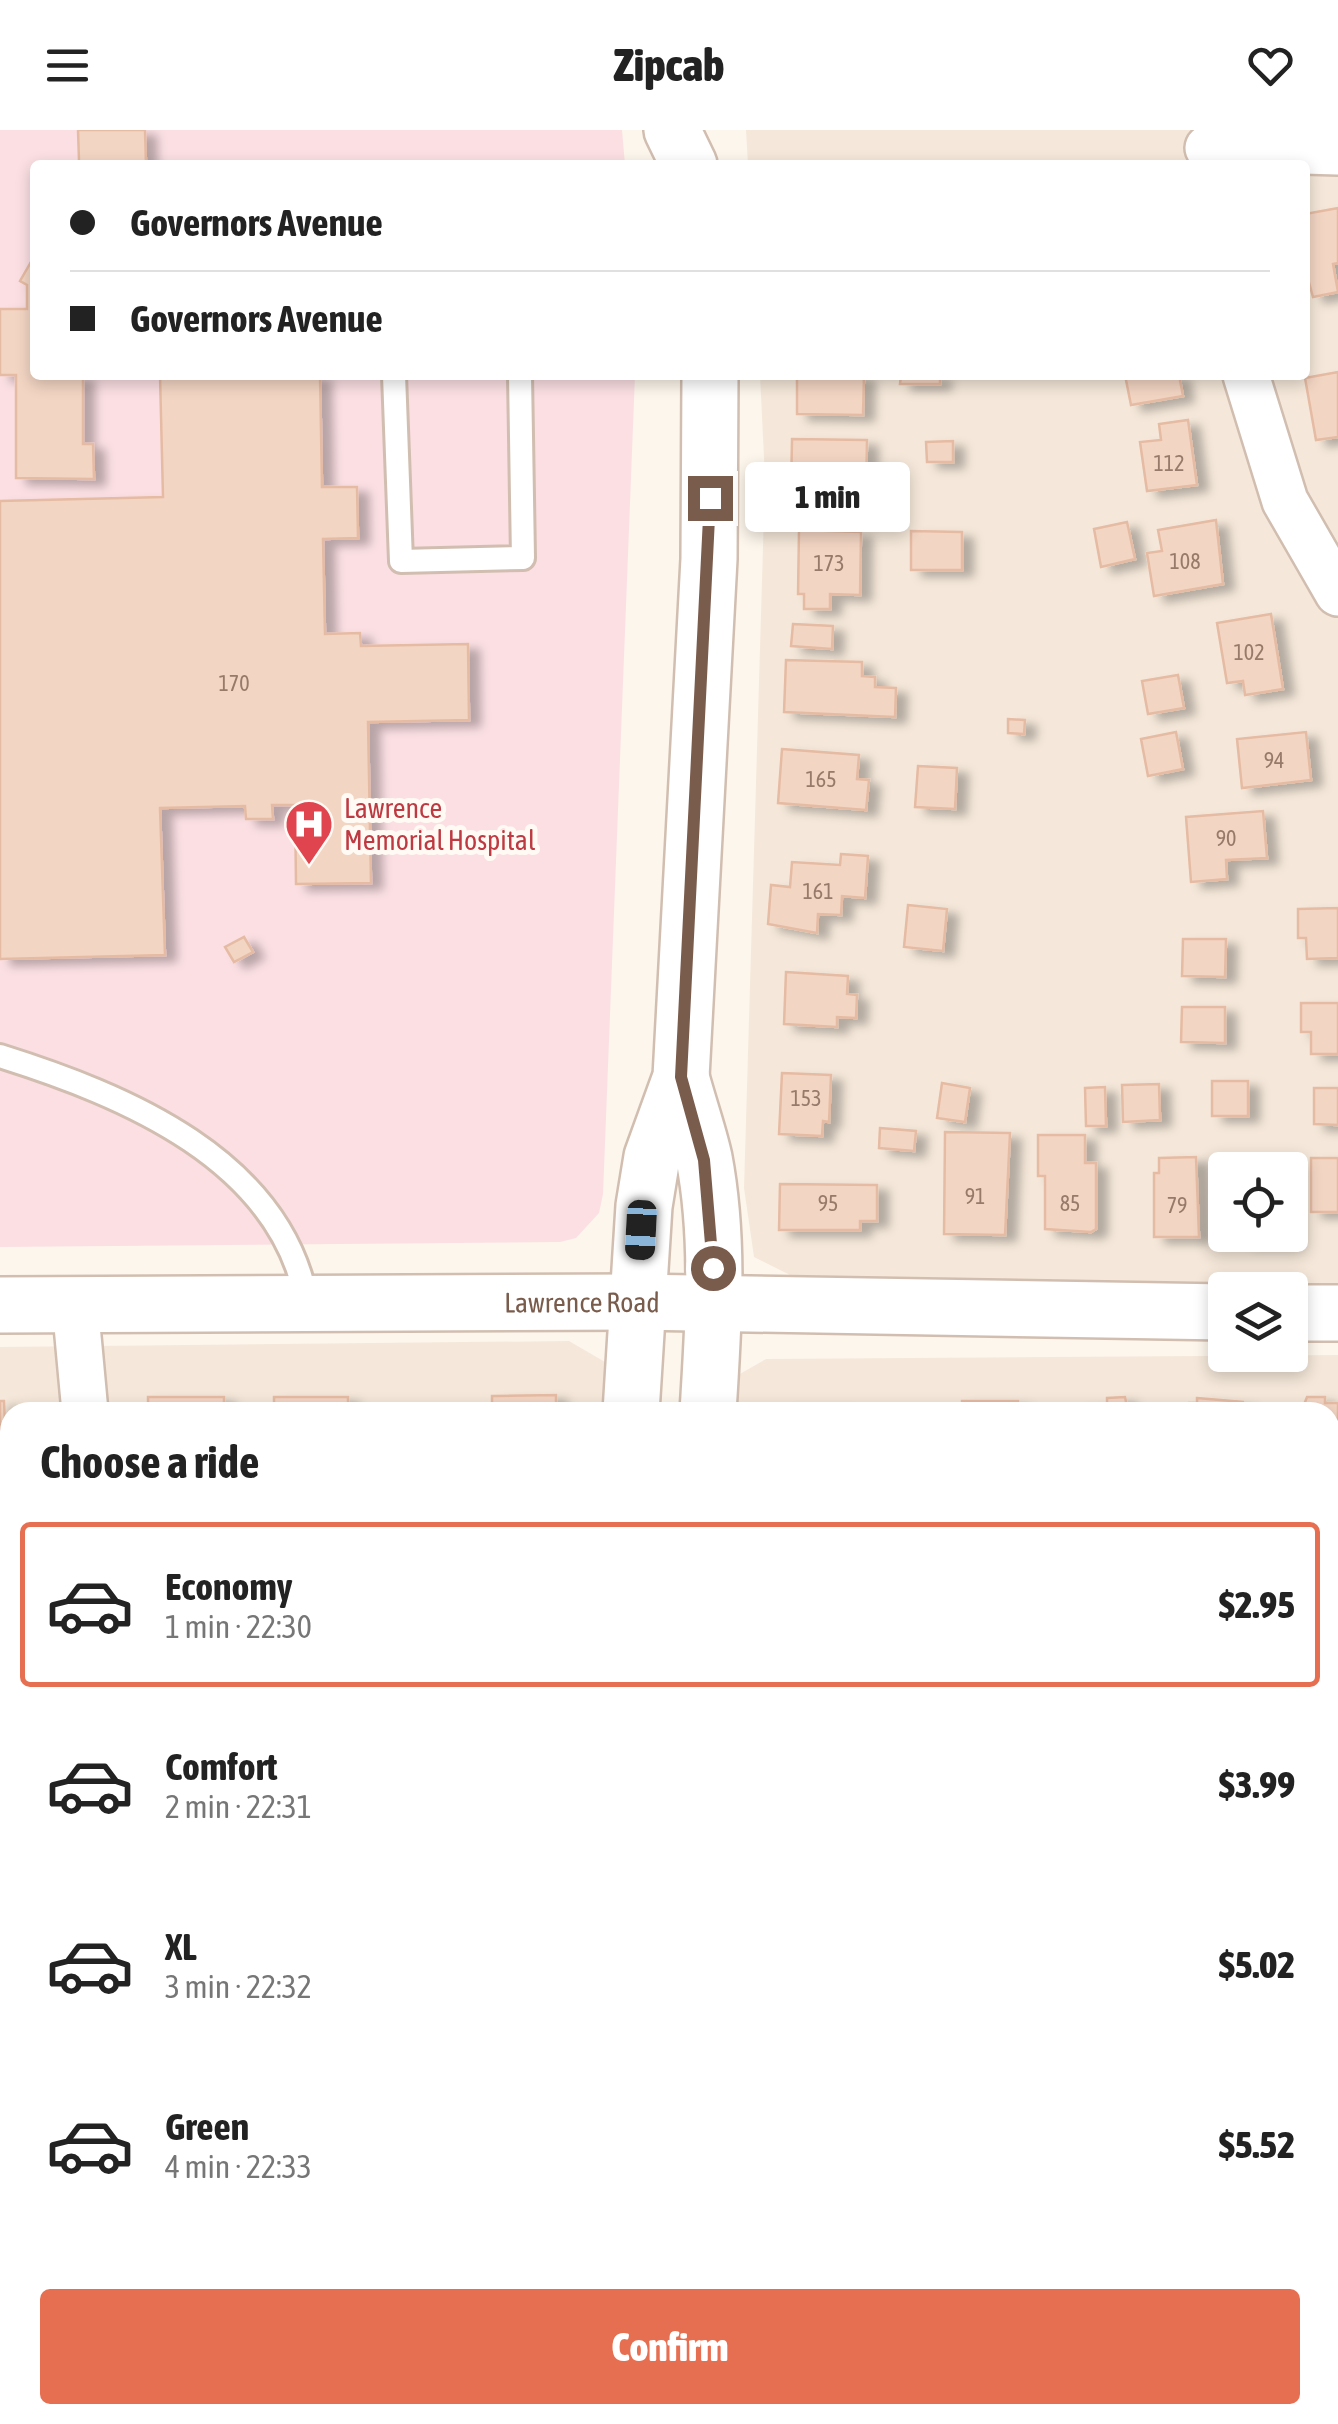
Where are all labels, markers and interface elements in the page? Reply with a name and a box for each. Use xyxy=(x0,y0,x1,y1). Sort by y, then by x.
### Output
icon: menu xyxy=(40,38,95,93)
icon: heart xyxy=(1243,38,1298,93)
text: Zipcab xyxy=(614,39,724,91)
text: Governors Avenue xyxy=(130,201,383,244)
text: Governors Avenue xyxy=(130,297,383,340)
house number: 112 xyxy=(1153,450,1185,476)
callout: 1 min xyxy=(745,463,910,533)
route end xyxy=(688,476,733,521)
text: 1 min xyxy=(795,478,860,515)
house number: 108 xyxy=(1169,548,1201,574)
house number: 173 xyxy=(813,550,845,576)
house number: 102 xyxy=(1233,639,1265,665)
house number: 170 xyxy=(218,670,250,696)
house number: 94 xyxy=(1264,747,1284,773)
house number: 165 xyxy=(805,766,837,792)
place label: Lawrence Memorial Hospital xyxy=(344,792,536,856)
hospital icon: Lawrence Memorial Hospital xyxy=(283,798,335,866)
house number: 90 xyxy=(1216,825,1236,851)
house number: 161 xyxy=(802,878,834,904)
house number: 153 xyxy=(790,1085,822,1111)
map controls xyxy=(1208,1152,1308,1372)
button: locate xyxy=(1208,1152,1308,1252)
house number: 91 xyxy=(965,1183,985,1209)
house number: 95 xyxy=(818,1190,838,1216)
house number: 85 xyxy=(1060,1190,1080,1216)
house number: 79 xyxy=(1167,1192,1187,1218)
car xyxy=(624,1199,658,1261)
route start xyxy=(691,1246,736,1291)
button: layers xyxy=(1208,1272,1308,1372)
street label: Lawrence Road xyxy=(504,1286,660,1319)
text: Choose a ride xyxy=(40,1436,259,1488)
icon: car xyxy=(45,1560,135,1650)
text: Economy xyxy=(165,1565,292,1608)
text: $2.95 xyxy=(1219,1583,1295,1626)
text: 1 min · 22:30 xyxy=(165,1608,312,1645)
icon: car xyxy=(45,1740,135,1830)
text: Comfort xyxy=(165,1745,277,1788)
text: $3.99 xyxy=(1219,1763,1295,1806)
text: 2 min · 22:31 xyxy=(165,1788,312,1825)
icon: car xyxy=(45,1920,135,2010)
text: XL xyxy=(165,1925,197,1968)
text: $5.02 xyxy=(1219,1943,1295,1986)
text: 3 min · 22:32 xyxy=(165,1968,312,2005)
icon: car xyxy=(45,2100,135,2190)
text: Green xyxy=(165,2105,249,2148)
text: $5.52 xyxy=(1219,2123,1295,2166)
text: 4 min · 22:33 xyxy=(165,2148,312,2185)
button: Confirm xyxy=(40,2289,1300,2404)

